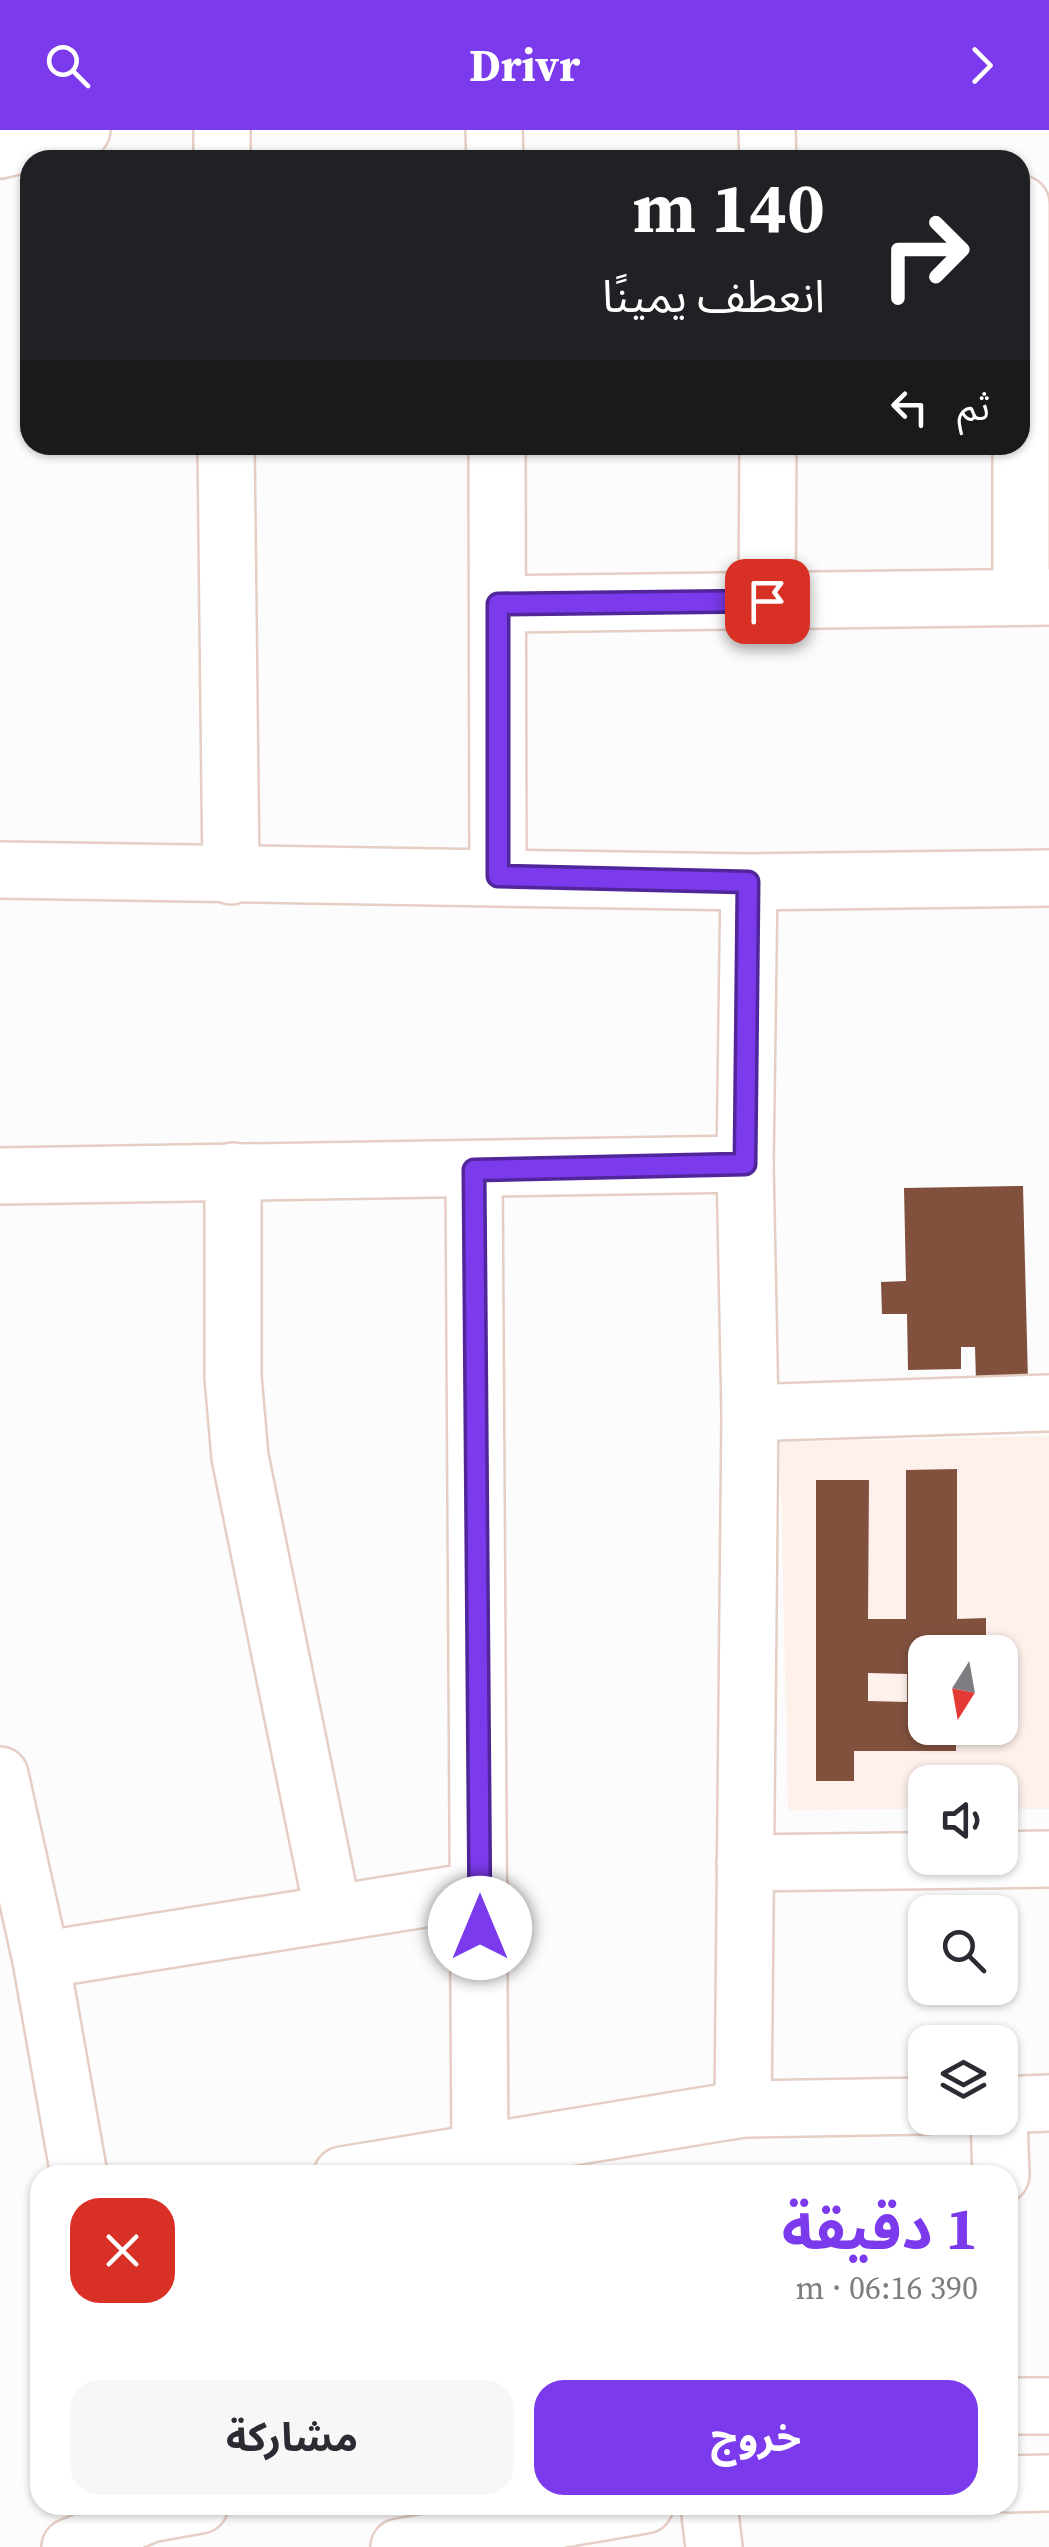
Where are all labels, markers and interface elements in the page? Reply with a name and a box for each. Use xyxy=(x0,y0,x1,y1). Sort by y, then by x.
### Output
text: Drivr xyxy=(469,34,580,96)
icon: search xyxy=(40,38,95,93)
icon: forward xyxy=(954,38,1009,93)
text: 140 m xyxy=(633,159,825,255)
icon: right xyxy=(860,190,990,320)
text: انعطف يمينًا xyxy=(602,265,825,327)
icon: left xyxy=(882,380,937,435)
text: ثم xyxy=(957,381,990,433)
pin xyxy=(725,559,810,644)
icon: arrive xyxy=(740,574,795,629)
north arrow xyxy=(908,1635,1018,1745)
map controls xyxy=(908,1635,1018,2135)
button: sound xyxy=(908,1765,1018,1875)
position arrow xyxy=(428,1876,532,1980)
button: search xyxy=(908,1895,1018,2005)
button: layers xyxy=(908,2025,1018,2135)
text: 1 دقيقة xyxy=(782,2187,978,2269)
button: close xyxy=(70,2198,175,2303)
text: 390 m · 06:16 xyxy=(796,2266,978,2310)
button: مشاركة xyxy=(70,2380,514,2495)
button: خروج xyxy=(534,2380,978,2495)

